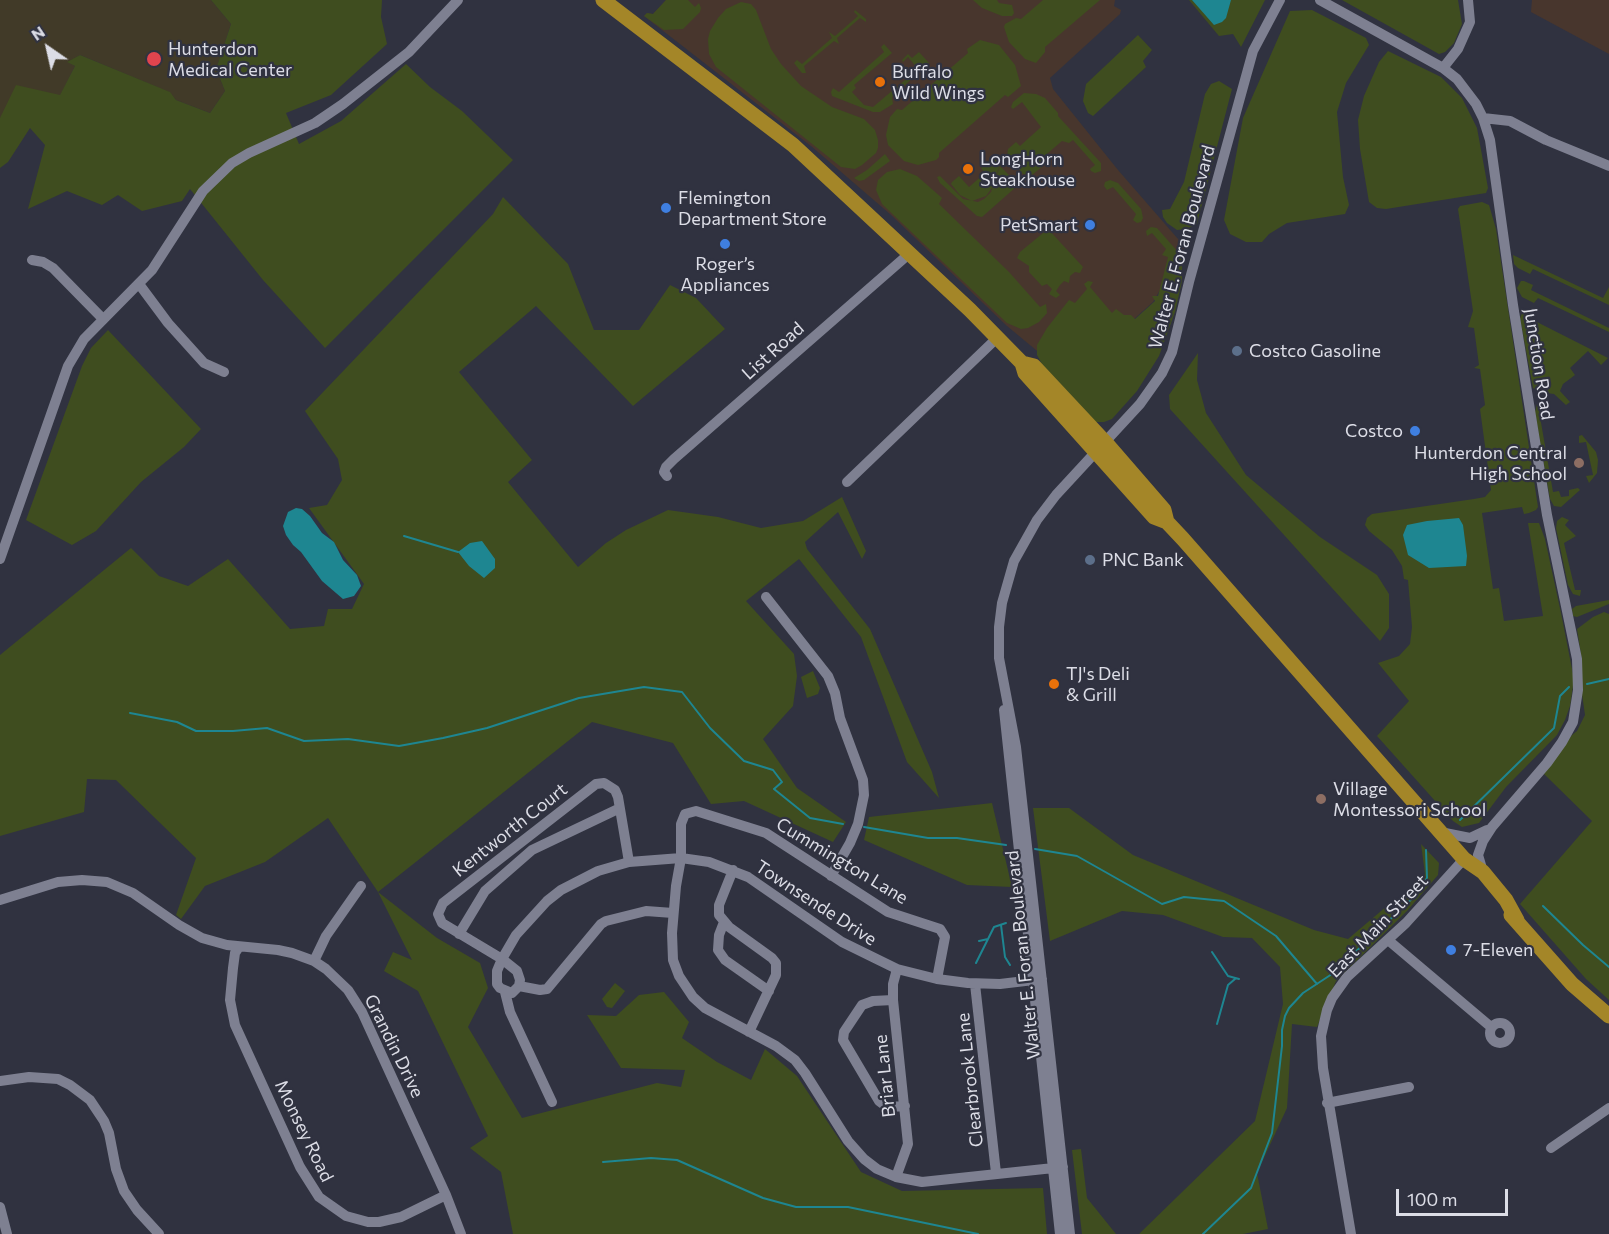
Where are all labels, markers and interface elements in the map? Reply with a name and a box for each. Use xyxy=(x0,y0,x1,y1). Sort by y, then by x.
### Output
north arrow xyxy=(18,18,78,78)
text: N xyxy=(27,21,48,44)
place label: Hunterdon Medical Center xyxy=(168,38,292,80)
marker: Hunterdon Medical Center xyxy=(145,50,163,68)
place label: Buffalo Wild Wings xyxy=(892,61,985,104)
marker: Buffalo Wild Wings xyxy=(873,75,887,89)
street label: Walter E. Foran Boulevard xyxy=(1144,143,1220,351)
place label: LongHorn Steakhouse xyxy=(980,148,1075,190)
marker: LongHorn Steakhouse xyxy=(961,162,975,176)
place label: Flemington Department Store xyxy=(678,187,826,230)
marker: Flemington Department Store xyxy=(659,201,673,215)
place label: PetSmart xyxy=(1000,214,1078,236)
marker: PetSmart xyxy=(1083,218,1097,232)
marker: Roger’s Appliances xyxy=(718,237,732,251)
place label: Roger’s Appliances xyxy=(680,253,770,296)
street label: Junction Road xyxy=(1519,306,1559,422)
street label: List Road xyxy=(738,318,808,384)
place label: Costco Gasoline xyxy=(1249,340,1381,362)
marker: Costco Gasoline xyxy=(1230,344,1244,358)
place label: Costco xyxy=(1345,420,1403,442)
marker: Costco xyxy=(1408,424,1422,438)
place label: Hunterdon Central High School xyxy=(1414,442,1567,484)
marker: Hunterdon Central High School xyxy=(1572,456,1586,470)
place label: PNC Bank xyxy=(1102,549,1184,571)
marker: PNC Bank xyxy=(1083,553,1097,567)
place label: TJ's Deli & Grill xyxy=(1066,663,1130,706)
marker: TJ's Deli & Grill xyxy=(1047,677,1061,691)
place label: Village Montessori School xyxy=(1333,778,1486,820)
street label: Kentworth Court xyxy=(448,779,572,881)
marker: Village Montessori School xyxy=(1314,792,1328,806)
street label: Cummington Lane xyxy=(772,813,912,909)
street label: Walter E. Foran Boulevard xyxy=(1001,849,1045,1061)
street label: Townsende Drive xyxy=(751,856,881,950)
street label: East Main Street xyxy=(1323,870,1433,982)
place label: 7-Eleven xyxy=(1463,939,1533,961)
marker: 7-Eleven xyxy=(1444,943,1458,957)
street label: Grandin Drive xyxy=(360,991,428,1101)
street label: Clearbrook Lane xyxy=(952,1012,988,1148)
street label: Briar Lane xyxy=(870,1034,900,1118)
street label: Monsey Road xyxy=(270,1077,338,1185)
scale bar xyxy=(1399,1177,1512,1215)
text: 100 m xyxy=(1407,1188,1457,1210)

